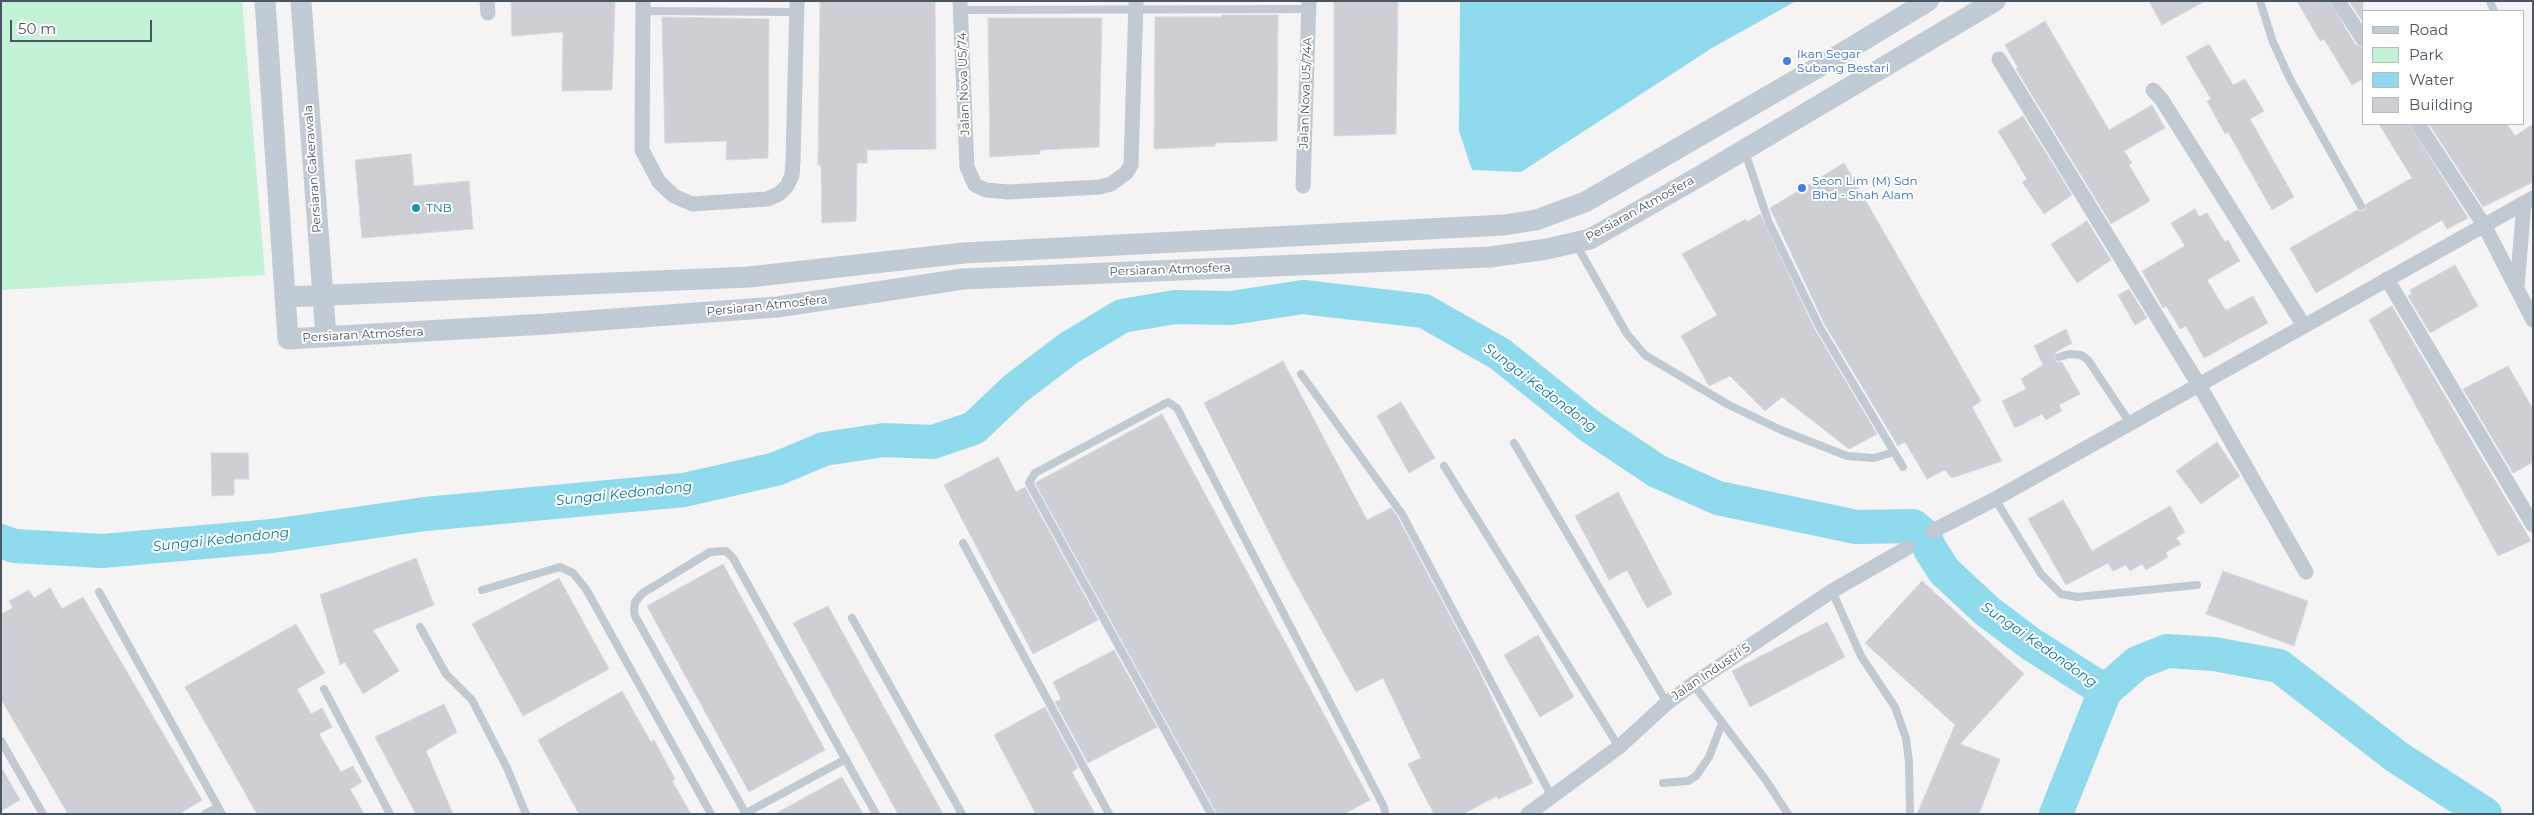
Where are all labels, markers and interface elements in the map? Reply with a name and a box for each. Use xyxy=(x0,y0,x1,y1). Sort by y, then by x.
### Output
scale bar xyxy=(12,10,155,42)
legend xyxy=(2362,10,2524,125)
text: 50 m xyxy=(18,19,56,38)
text: Road xyxy=(2409,20,2448,39)
street label: Jalan Nova U5/74 xyxy=(955,32,973,136)
street label: Jalan Nova U5/74A xyxy=(1297,37,1315,149)
text: Park xyxy=(2409,45,2443,64)
place label: Ikan Segar Subang Bestari xyxy=(1797,47,1889,75)
marker: Ikan Segar Subang Bestari xyxy=(1781,55,1793,67)
text: Water xyxy=(2409,70,2455,89)
text: Building xyxy=(2409,95,2473,114)
street label: Persiaran Cakerawala xyxy=(301,105,325,233)
street label: Persiaran Atmosfera xyxy=(1583,173,1697,245)
place label: Seon Lim (M) Sdn Bhd - Shah Alam xyxy=(1812,174,1918,202)
marker: Seon Lim (M) Sdn Bhd - Shah Alam xyxy=(1796,182,1808,194)
place label: TNB xyxy=(426,201,452,215)
marker: TNB xyxy=(410,202,422,214)
street label: Persiaran Atmosfera xyxy=(1109,261,1231,279)
street label: Persiaran Atmosfera xyxy=(706,292,828,320)
street label: Persiaran Atmosfera xyxy=(302,325,424,345)
water label: Sungai Kedondong xyxy=(1480,340,1600,436)
water label: Sungai Kedondong xyxy=(555,478,693,510)
water label: Sungai Kedondong xyxy=(152,524,290,556)
water label: Sungai Kedondong xyxy=(1978,599,2100,691)
street label: Jalan Industri 5 xyxy=(1669,641,1753,703)

